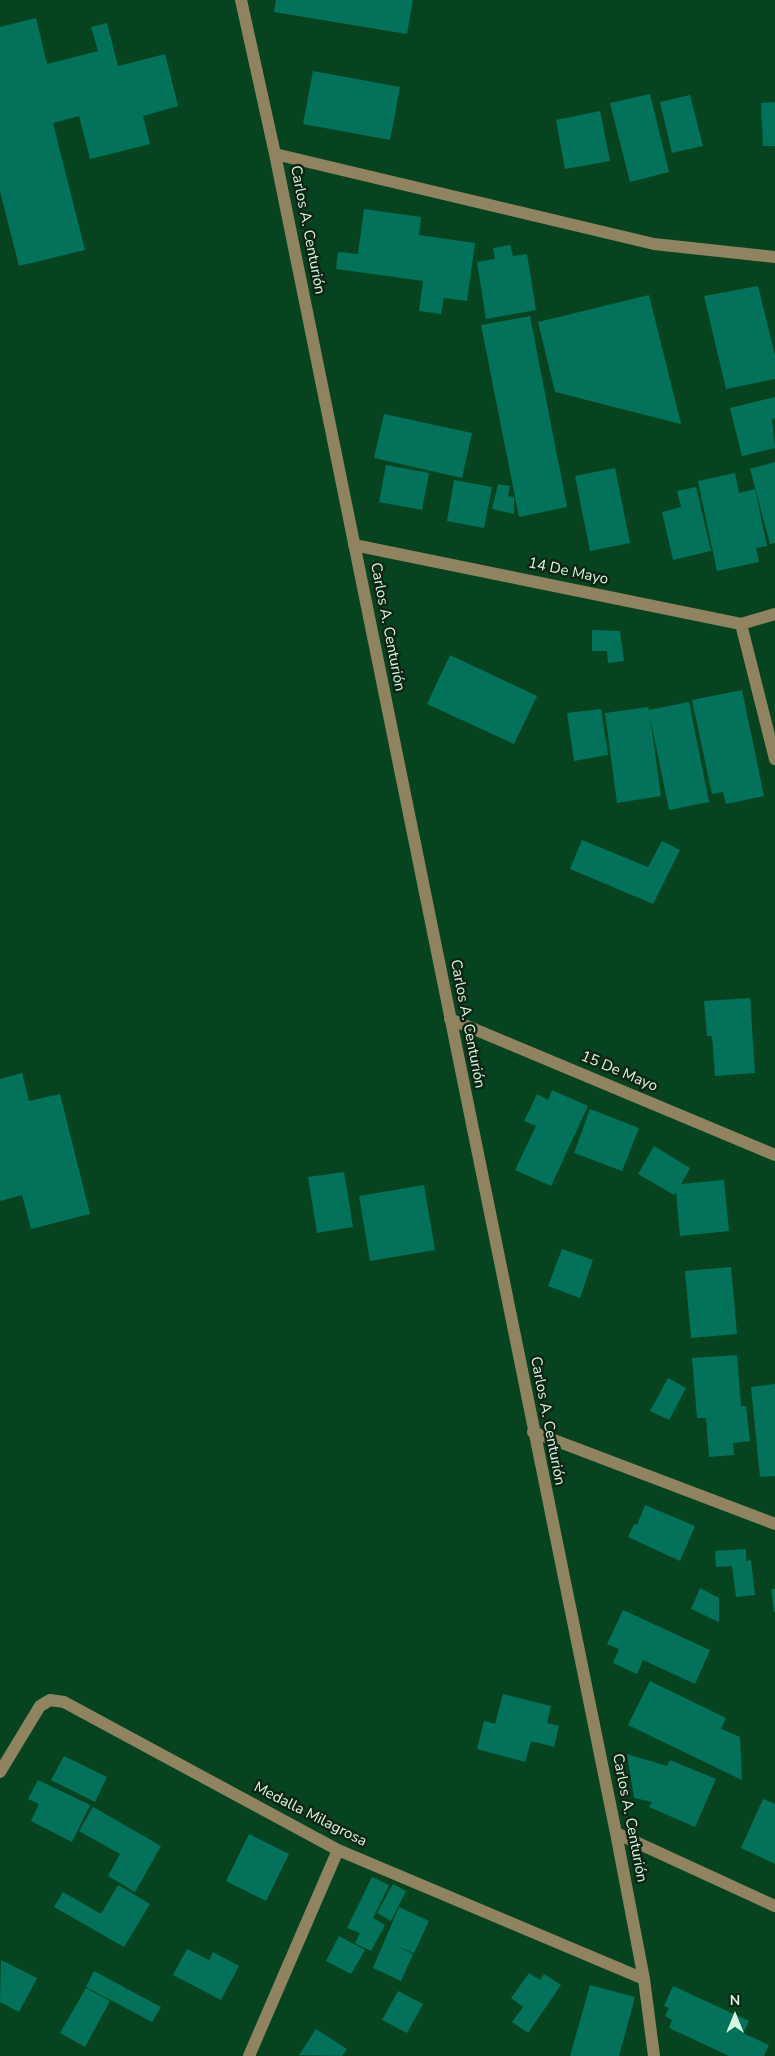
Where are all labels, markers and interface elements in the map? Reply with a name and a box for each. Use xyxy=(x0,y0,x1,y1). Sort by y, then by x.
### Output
street label: Carlos A. Centurión xyxy=(286,164,328,296)
street label: 14 De Mayo xyxy=(526,555,610,589)
street label: Carlos A. Centurión xyxy=(366,561,408,693)
street label: Carlos A. Centurión xyxy=(446,958,488,1090)
street label: 15 De Mayo xyxy=(578,1048,660,1096)
street label: Carlos A. Centurión xyxy=(526,1355,568,1487)
street label: Carlos A. Centurión xyxy=(608,1752,650,1884)
street label: Medalla Milagrosa xyxy=(250,1779,370,1851)
north arrow xyxy=(710,1991,760,2041)
text: N xyxy=(730,1991,740,2010)

